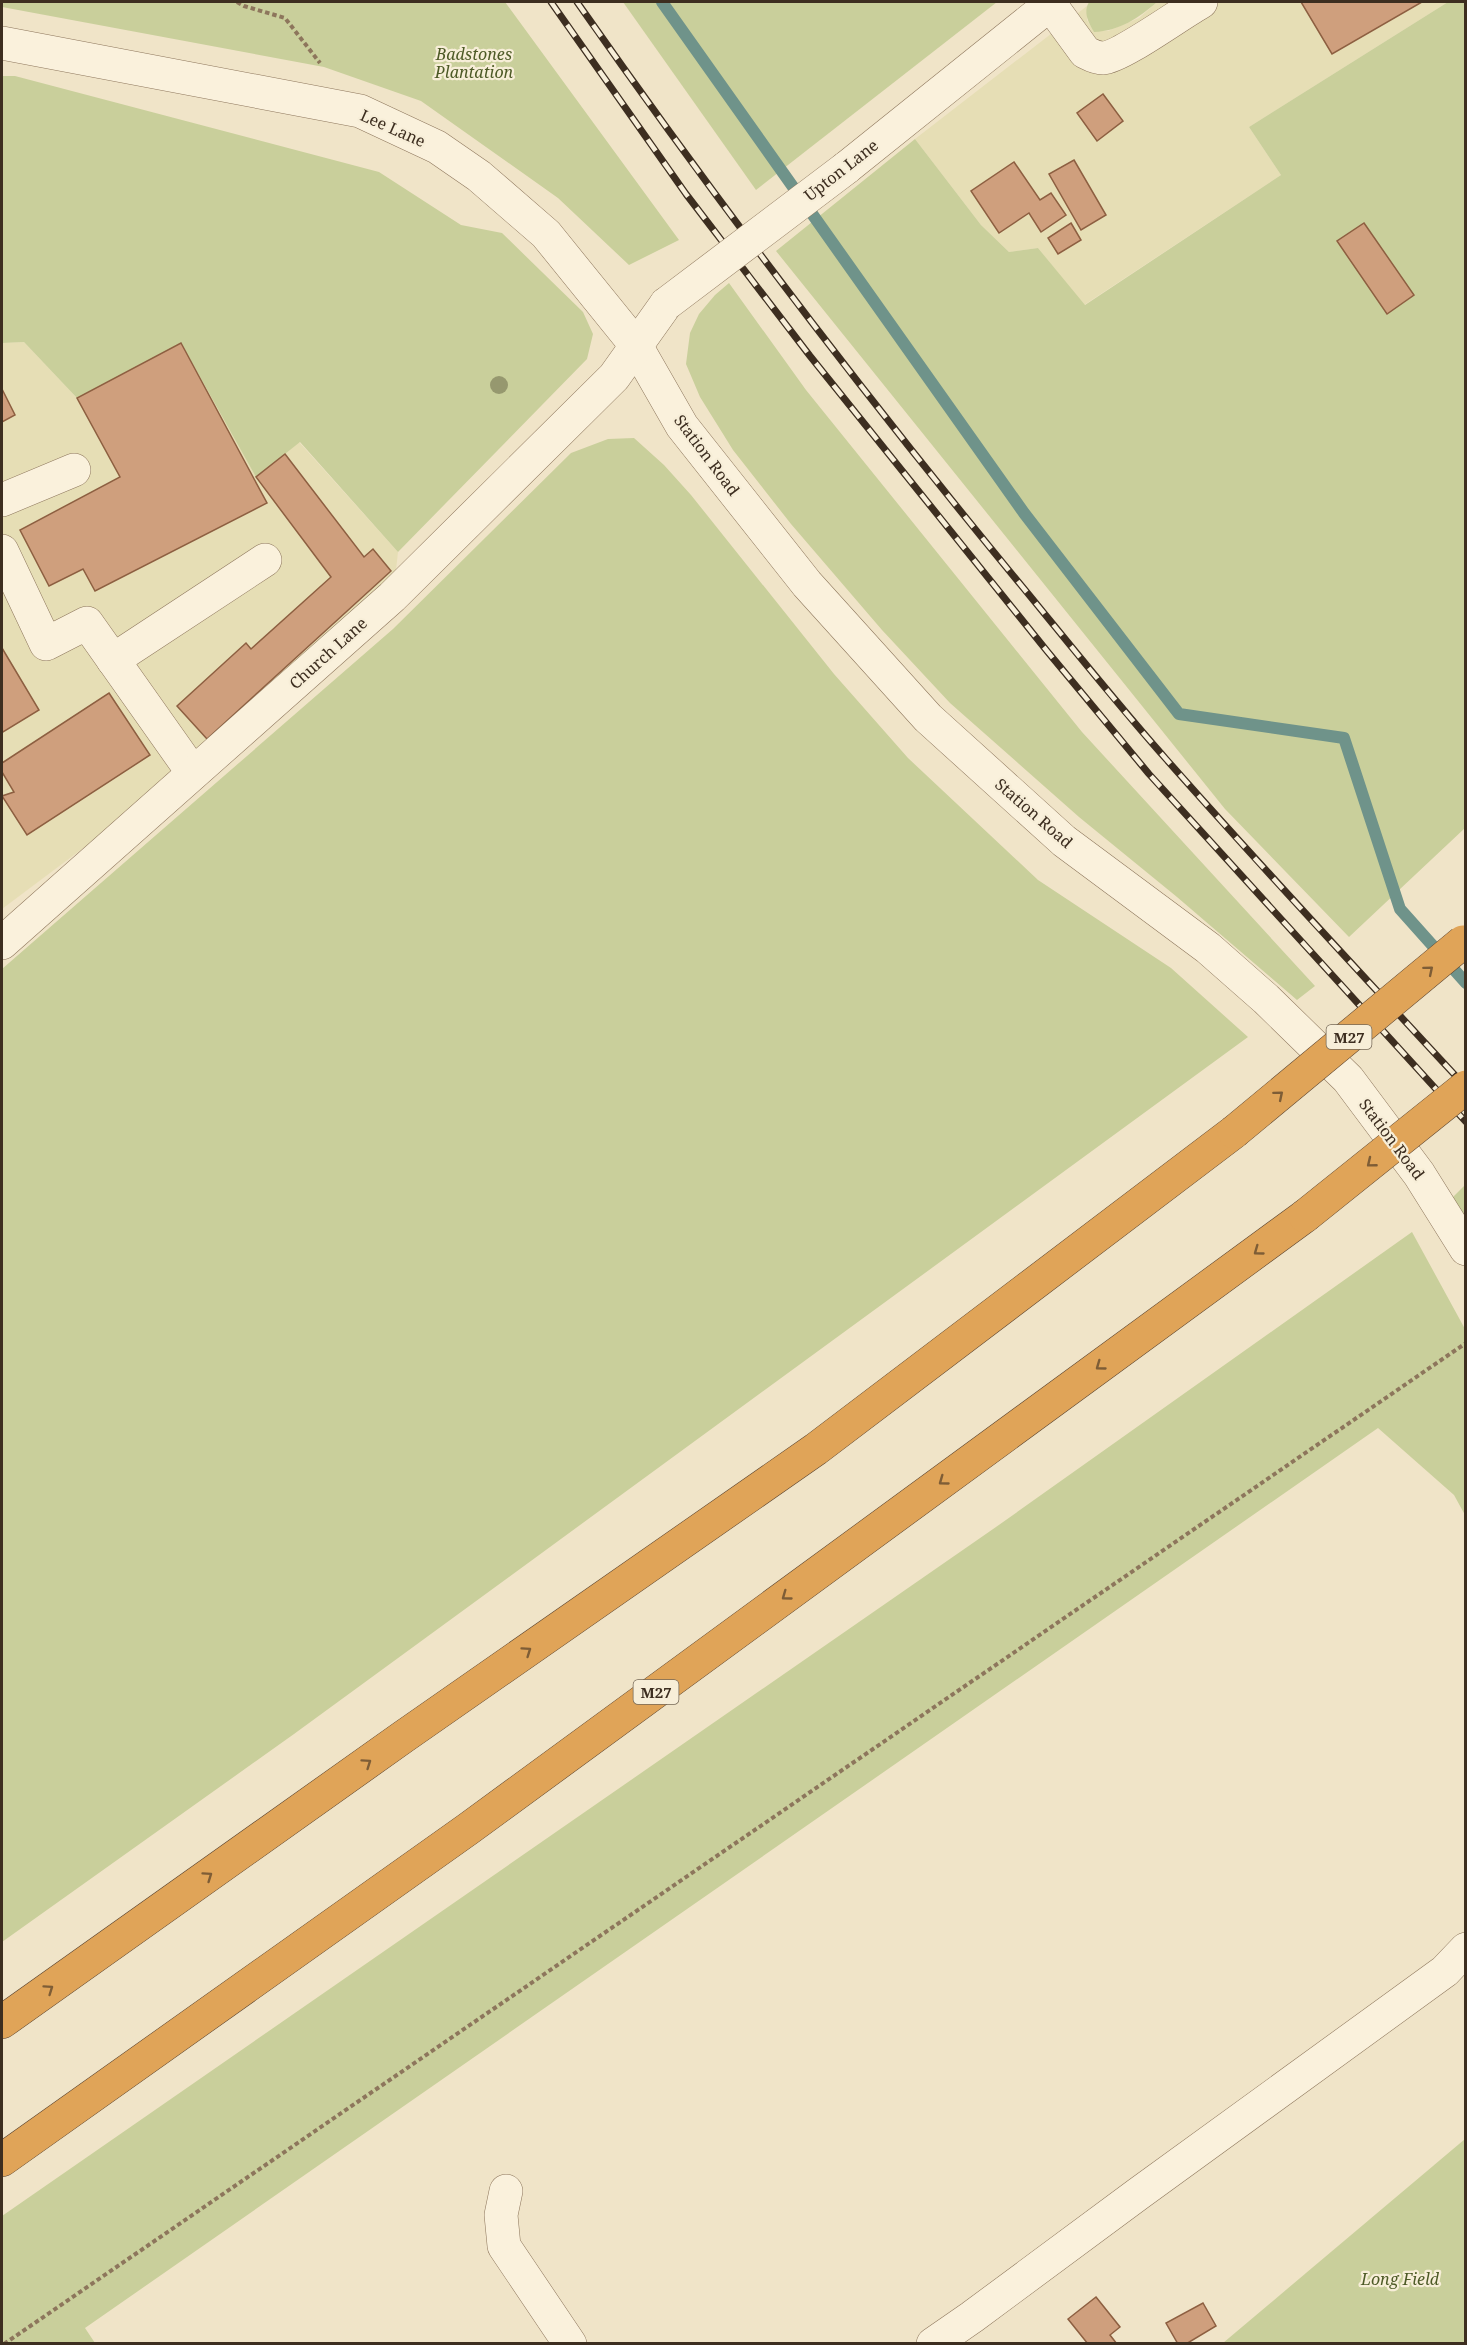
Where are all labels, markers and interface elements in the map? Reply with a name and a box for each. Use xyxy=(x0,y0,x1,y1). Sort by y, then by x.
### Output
park label: Badstones Plantation xyxy=(434,43,514,83)
street label: Lee Lane xyxy=(357,104,429,152)
street label: Upton Lane xyxy=(799,134,883,206)
street label: Station Road xyxy=(669,410,745,500)
street label: Church Lane xyxy=(284,612,372,694)
street label: Station Road xyxy=(990,773,1078,853)
one-way arrow xyxy=(1422,966,1433,977)
road number: M27 xyxy=(1326,1025,1372,1049)
one-way arrow xyxy=(1272,1091,1283,1102)
street label: Station Road xyxy=(1354,1094,1430,1184)
one-way arrow xyxy=(1367,1156,1378,1167)
one-way arrow xyxy=(1253,1244,1264,1255)
one-way arrow xyxy=(1096,1359,1107,1370)
one-way arrow xyxy=(939,1474,950,1485)
one-way arrow xyxy=(781,1589,792,1600)
one-way arrow xyxy=(520,1647,531,1658)
road number: M27 xyxy=(634,1680,678,1704)
one-way arrow xyxy=(361,1759,372,1770)
one-way arrow xyxy=(202,1872,213,1883)
one-way arrow xyxy=(43,1985,54,1996)
park label: Long Field xyxy=(1360,2268,1440,2290)

